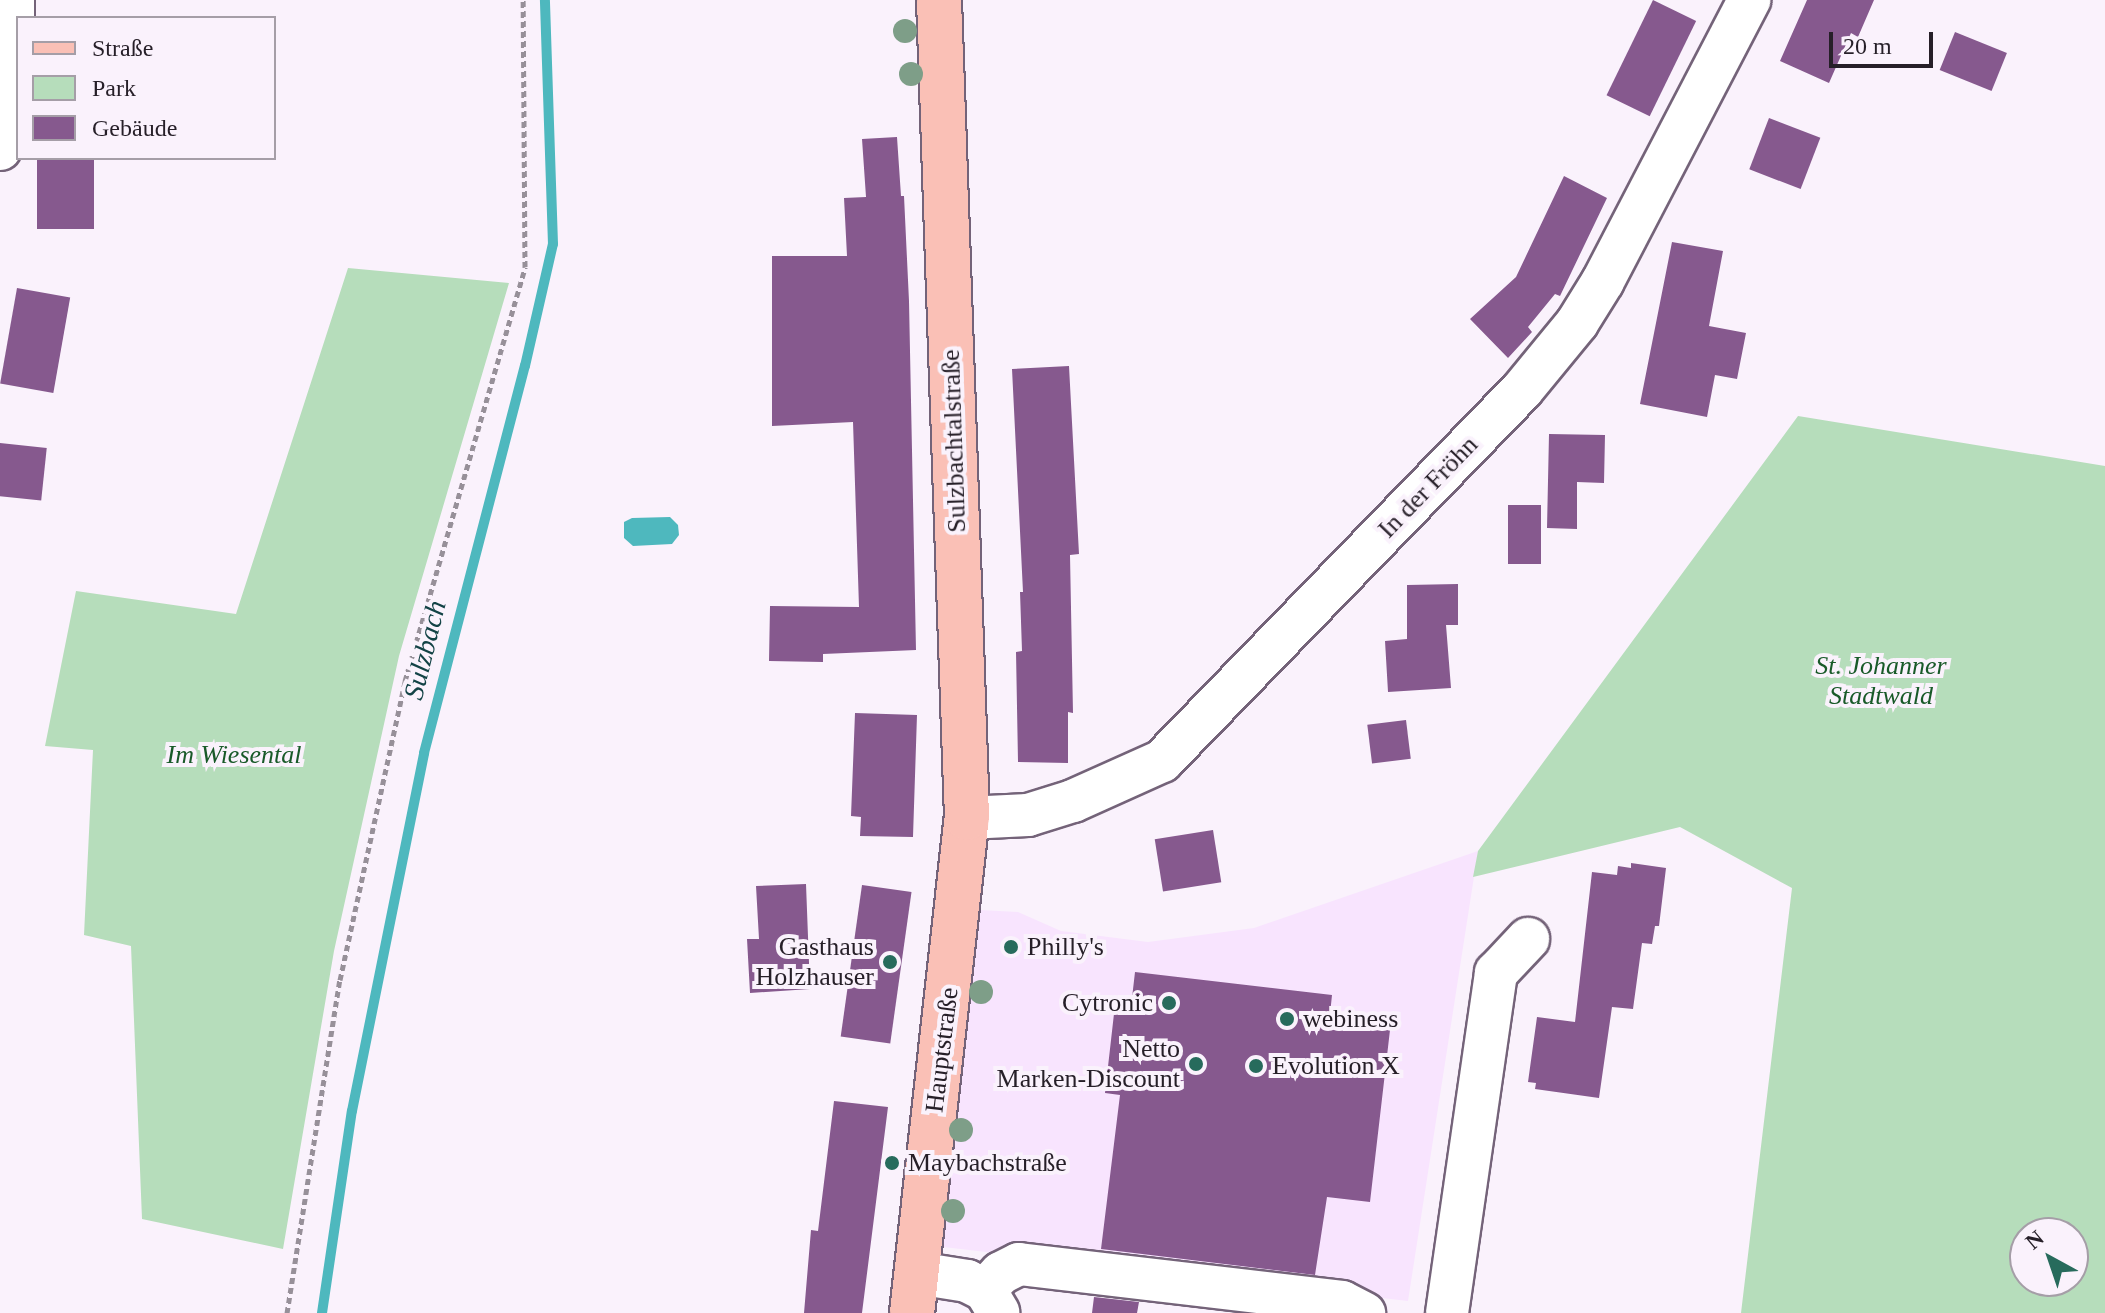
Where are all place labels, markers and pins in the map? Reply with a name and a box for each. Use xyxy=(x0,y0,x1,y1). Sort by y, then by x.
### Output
place label: Gasthaus Holzhauser xyxy=(756,931,874,992)
place label: Philly's xyxy=(1027,931,1104,963)
marker: Philly's xyxy=(1002,938,1020,956)
marker: Gasthaus Holzhauser xyxy=(881,953,899,971)
place label: Cytronic xyxy=(1062,987,1153,1019)
marker: Cytronic xyxy=(1160,994,1178,1012)
place label: webiness xyxy=(1303,1003,1398,1035)
marker: webiness xyxy=(1278,1010,1296,1028)
place label: Netto Marken-Discount xyxy=(997,1033,1180,1094)
place label: Evolution X xyxy=(1272,1050,1400,1082)
marker: Netto Marken-Discount xyxy=(1187,1055,1205,1073)
marker: Evolution X xyxy=(1247,1057,1265,1075)
place label: Maybachstraße xyxy=(908,1147,1067,1179)
marker: Maybachstraße xyxy=(883,1154,901,1172)

